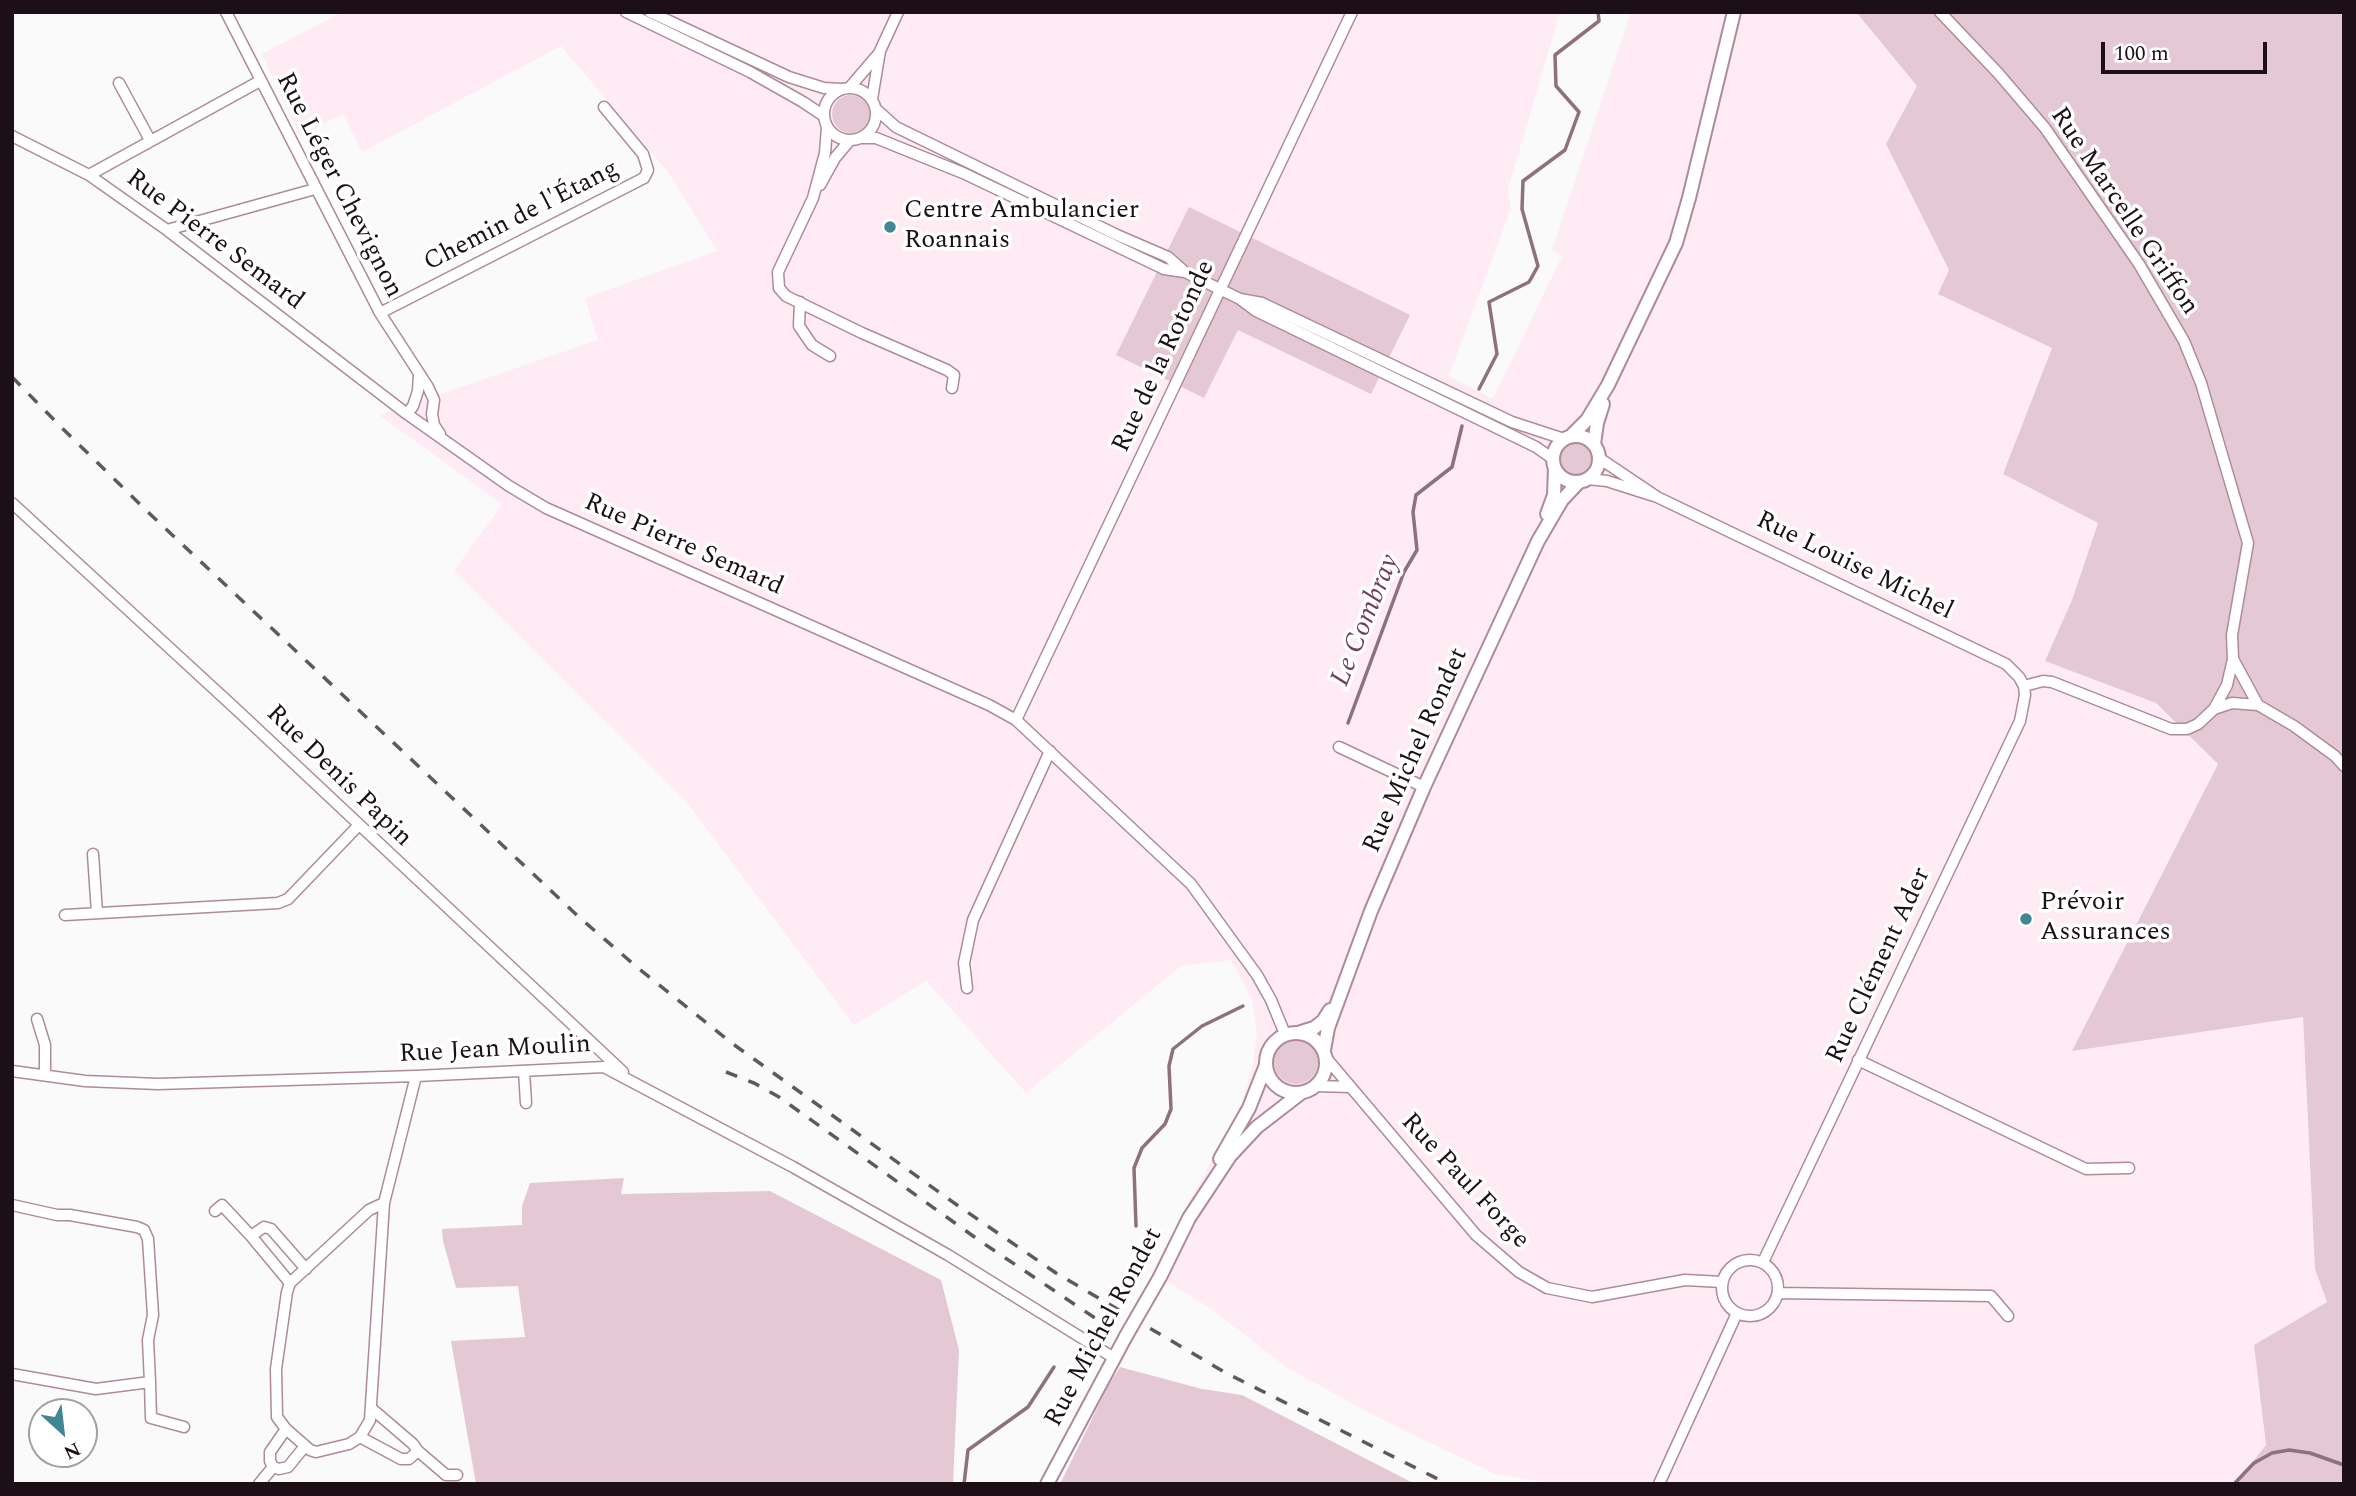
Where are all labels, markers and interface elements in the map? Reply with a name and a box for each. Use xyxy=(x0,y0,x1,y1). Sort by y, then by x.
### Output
scale bar xyxy=(2104,28,2270,72)
text: 100 m xyxy=(2114,38,2169,70)
street label: Rue Léger Chevignon xyxy=(268,68,408,304)
street label: Rue Marcelle Griffon xyxy=(2042,102,2204,322)
street label: Chemin de l'Étang xyxy=(419,154,625,280)
street label: Rue Pierre Semard xyxy=(119,164,309,318)
place label: Centre Ambulancier Roannais xyxy=(904,196,1139,258)
marker: Centre Ambulancier Roannais xyxy=(882,219,898,235)
street label: Rue de la Rotonde xyxy=(1107,256,1223,458)
street label: Rue Pierre Semard xyxy=(579,488,787,604)
street label: Rue Louise Michel xyxy=(1750,506,1958,628)
water label: Le Combray xyxy=(1325,550,1409,692)
street label: Rue Michel Rondet xyxy=(1358,644,1476,858)
street label: Rue Denis Papin xyxy=(258,699,418,855)
street label: Rue Clément Ader xyxy=(1821,863,1939,1069)
place label: Prévoir Assurances xyxy=(2040,888,2171,950)
marker: Prévoir Assurances xyxy=(2018,911,2034,927)
street label: Rue Jean Moulin xyxy=(398,1030,592,1072)
street label: Rue Paul Forge xyxy=(1393,1108,1535,1256)
street label: Rue Michel Rondet xyxy=(1039,1223,1171,1433)
north arrow xyxy=(28,1398,98,1468)
text: N xyxy=(58,1434,85,1467)

